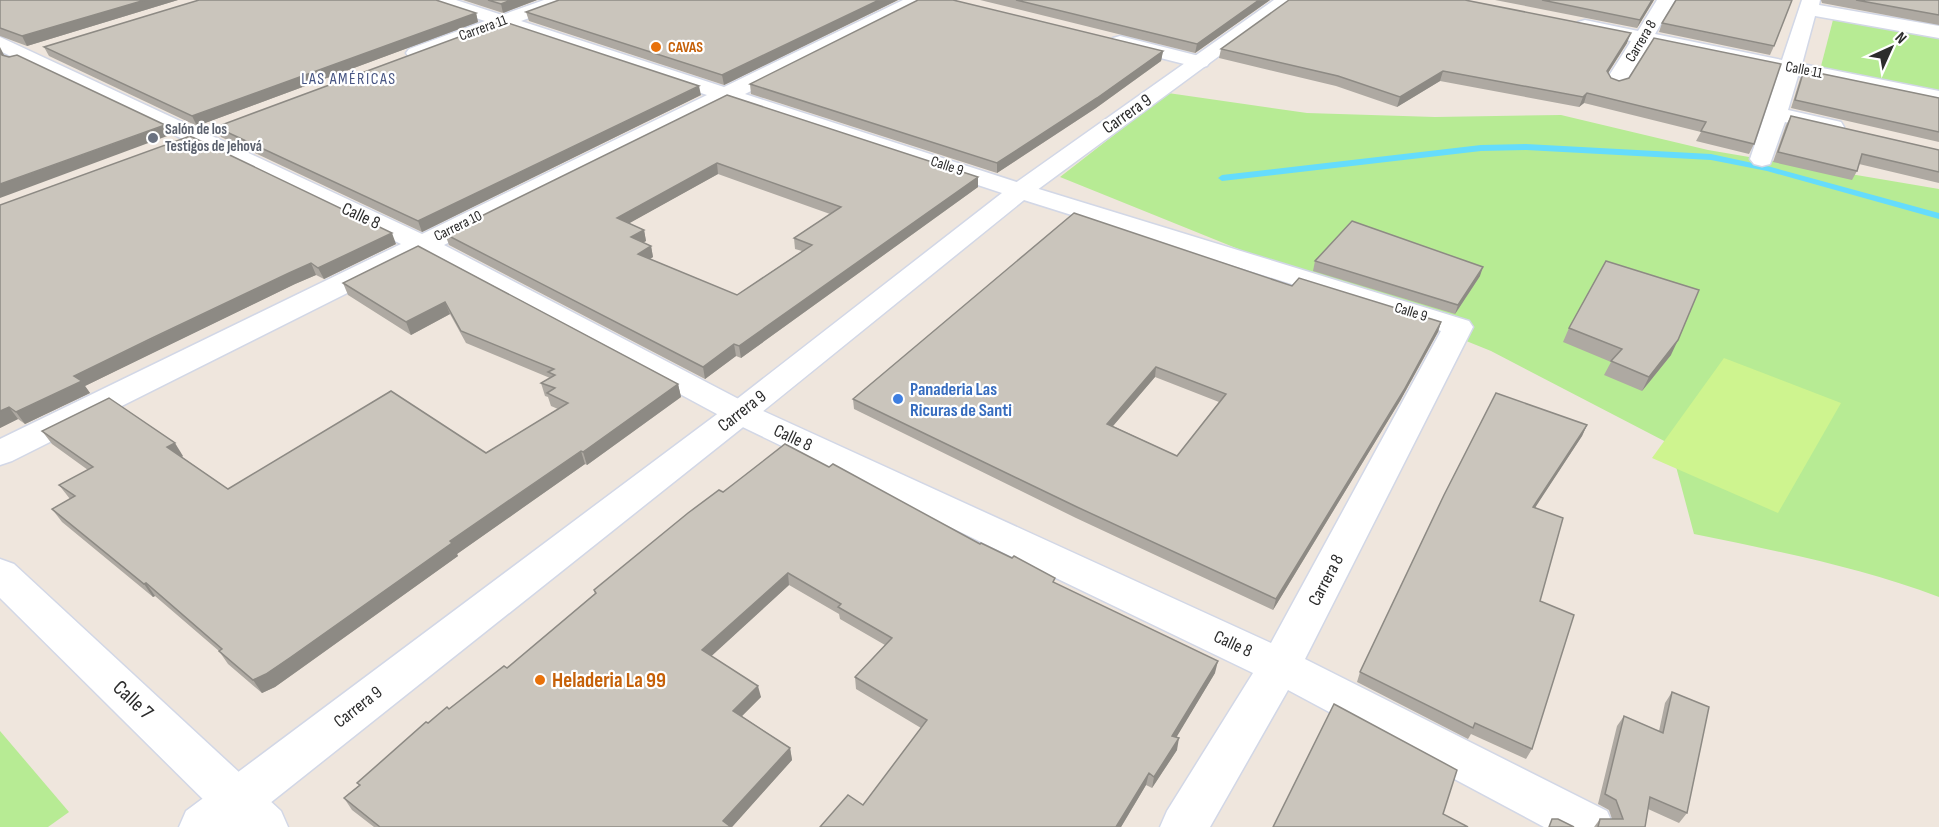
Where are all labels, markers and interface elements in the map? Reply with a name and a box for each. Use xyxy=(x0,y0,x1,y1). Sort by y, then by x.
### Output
street label: Carrera 11 xyxy=(456,10,510,45)
street label: Carrera 8 xyxy=(1621,16,1661,66)
north arrow xyxy=(1861,18,1921,78)
text: N xyxy=(1891,29,1910,48)
place label: CAVAS xyxy=(668,38,703,57)
marker: CAVAS xyxy=(649,40,663,54)
street label: Calle 11 xyxy=(1784,57,1825,83)
district label: LAS AMÉRICAS xyxy=(301,70,397,89)
street label: Carrera 9 xyxy=(1098,90,1156,138)
place label: Salón de los Testigos de Jehová xyxy=(165,120,262,156)
marker: Salón de los Testigos de Jehová xyxy=(146,131,160,145)
street label: Calle 9 xyxy=(928,152,966,180)
street label: Calle 8 xyxy=(338,198,384,234)
street label: Carrera 10 xyxy=(431,206,485,246)
street label: Calle 9 xyxy=(1392,298,1430,326)
place label: Panaderia Las Ricuras de Santi xyxy=(910,379,1012,421)
street label: Carrera 9 xyxy=(714,386,770,436)
marker: Panaderia Las Ricuras de Santi xyxy=(891,392,905,406)
street label: Calle 8 xyxy=(770,420,816,456)
street label: Carrera 8 xyxy=(1304,551,1348,609)
street label: Calle 8 xyxy=(1210,626,1256,662)
place label: Heladeria La 99 xyxy=(552,668,666,693)
marker: Heladeria La 99 xyxy=(533,673,547,687)
street label: Calle 7 xyxy=(108,675,159,725)
street label: Carrera 9 xyxy=(330,682,386,732)

